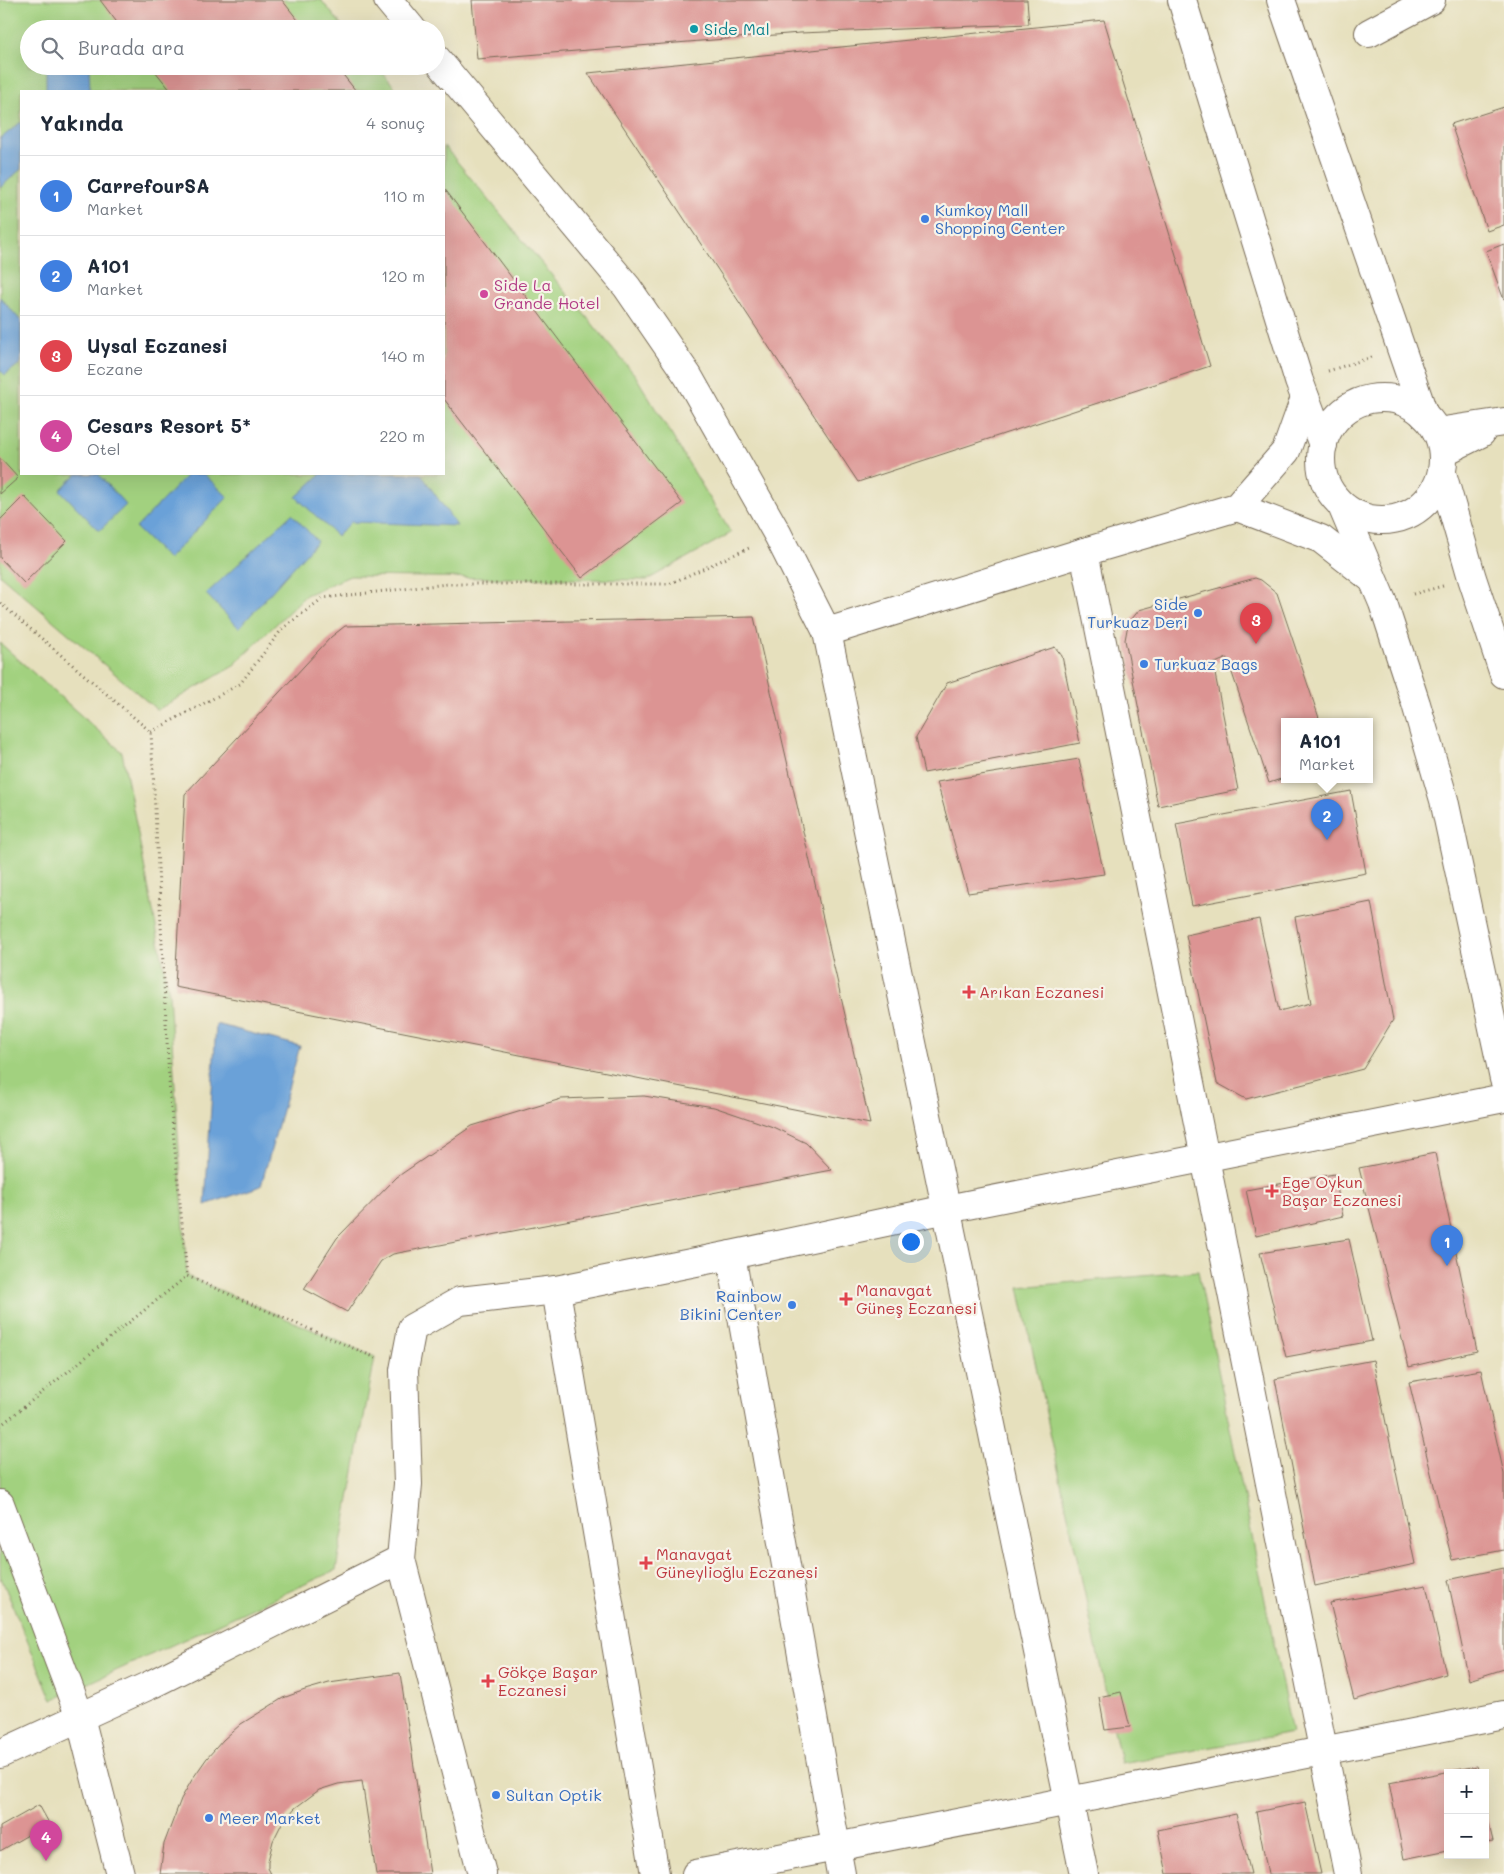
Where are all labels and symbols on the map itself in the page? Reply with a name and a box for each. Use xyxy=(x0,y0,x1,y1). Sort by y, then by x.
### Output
place label: Side Mal xyxy=(704,18,770,39)
marker: Side Mal xyxy=(688,23,700,35)
place label: Kumkoy Mall Shopping Center xyxy=(935,199,1066,238)
marker: Kumkoy Mall Shopping Center xyxy=(919,213,931,225)
place label: Side La Grande Hotel xyxy=(494,274,600,313)
marker: Side La Grande Hotel xyxy=(478,288,490,300)
place label: Side Turkuaz Deri xyxy=(1087,593,1188,632)
pin: 3 xyxy=(1240,603,1272,644)
marker: Side Turkuaz Deri xyxy=(1192,607,1204,619)
place label: Turkuaz Bags xyxy=(1154,653,1258,674)
marker: Turkuaz Bags xyxy=(1138,658,1150,670)
pin: 2 xyxy=(1311,799,1343,840)
place label: Arıkan Eczanesi xyxy=(979,981,1104,1002)
marker: Arıkan Eczanesi xyxy=(963,986,975,998)
place label: Ege Oykun Başar Eczanesi xyxy=(1282,1171,1402,1210)
marker: Ege Oykun Başar Eczanesi xyxy=(1266,1185,1278,1197)
pin: 1 xyxy=(1431,1225,1463,1266)
your location xyxy=(898,1229,924,1255)
place label: Manavgat Güneş Eczanesi xyxy=(856,1279,977,1318)
place label: Rainbow Bikini Center xyxy=(680,1285,782,1324)
marker: Manavgat Güneş Eczanesi xyxy=(840,1293,852,1305)
marker: Rainbow Bikini Center xyxy=(786,1299,798,1311)
place label: Manavgat Güneylioğlu Eczanesi xyxy=(656,1543,818,1582)
marker: Manavgat Güneylioğlu Eczanesi xyxy=(640,1557,652,1569)
place label: Gökçe Başar Eczanesi xyxy=(498,1661,598,1700)
marker: Gökçe Başar Eczanesi xyxy=(482,1675,494,1687)
place label: Sultan Optik xyxy=(506,1784,602,1805)
marker: Sultan Optik xyxy=(490,1789,502,1801)
place label: Meer Market xyxy=(219,1807,321,1828)
marker: Meer Market xyxy=(203,1812,215,1824)
pin: 4 xyxy=(30,1820,62,1861)

